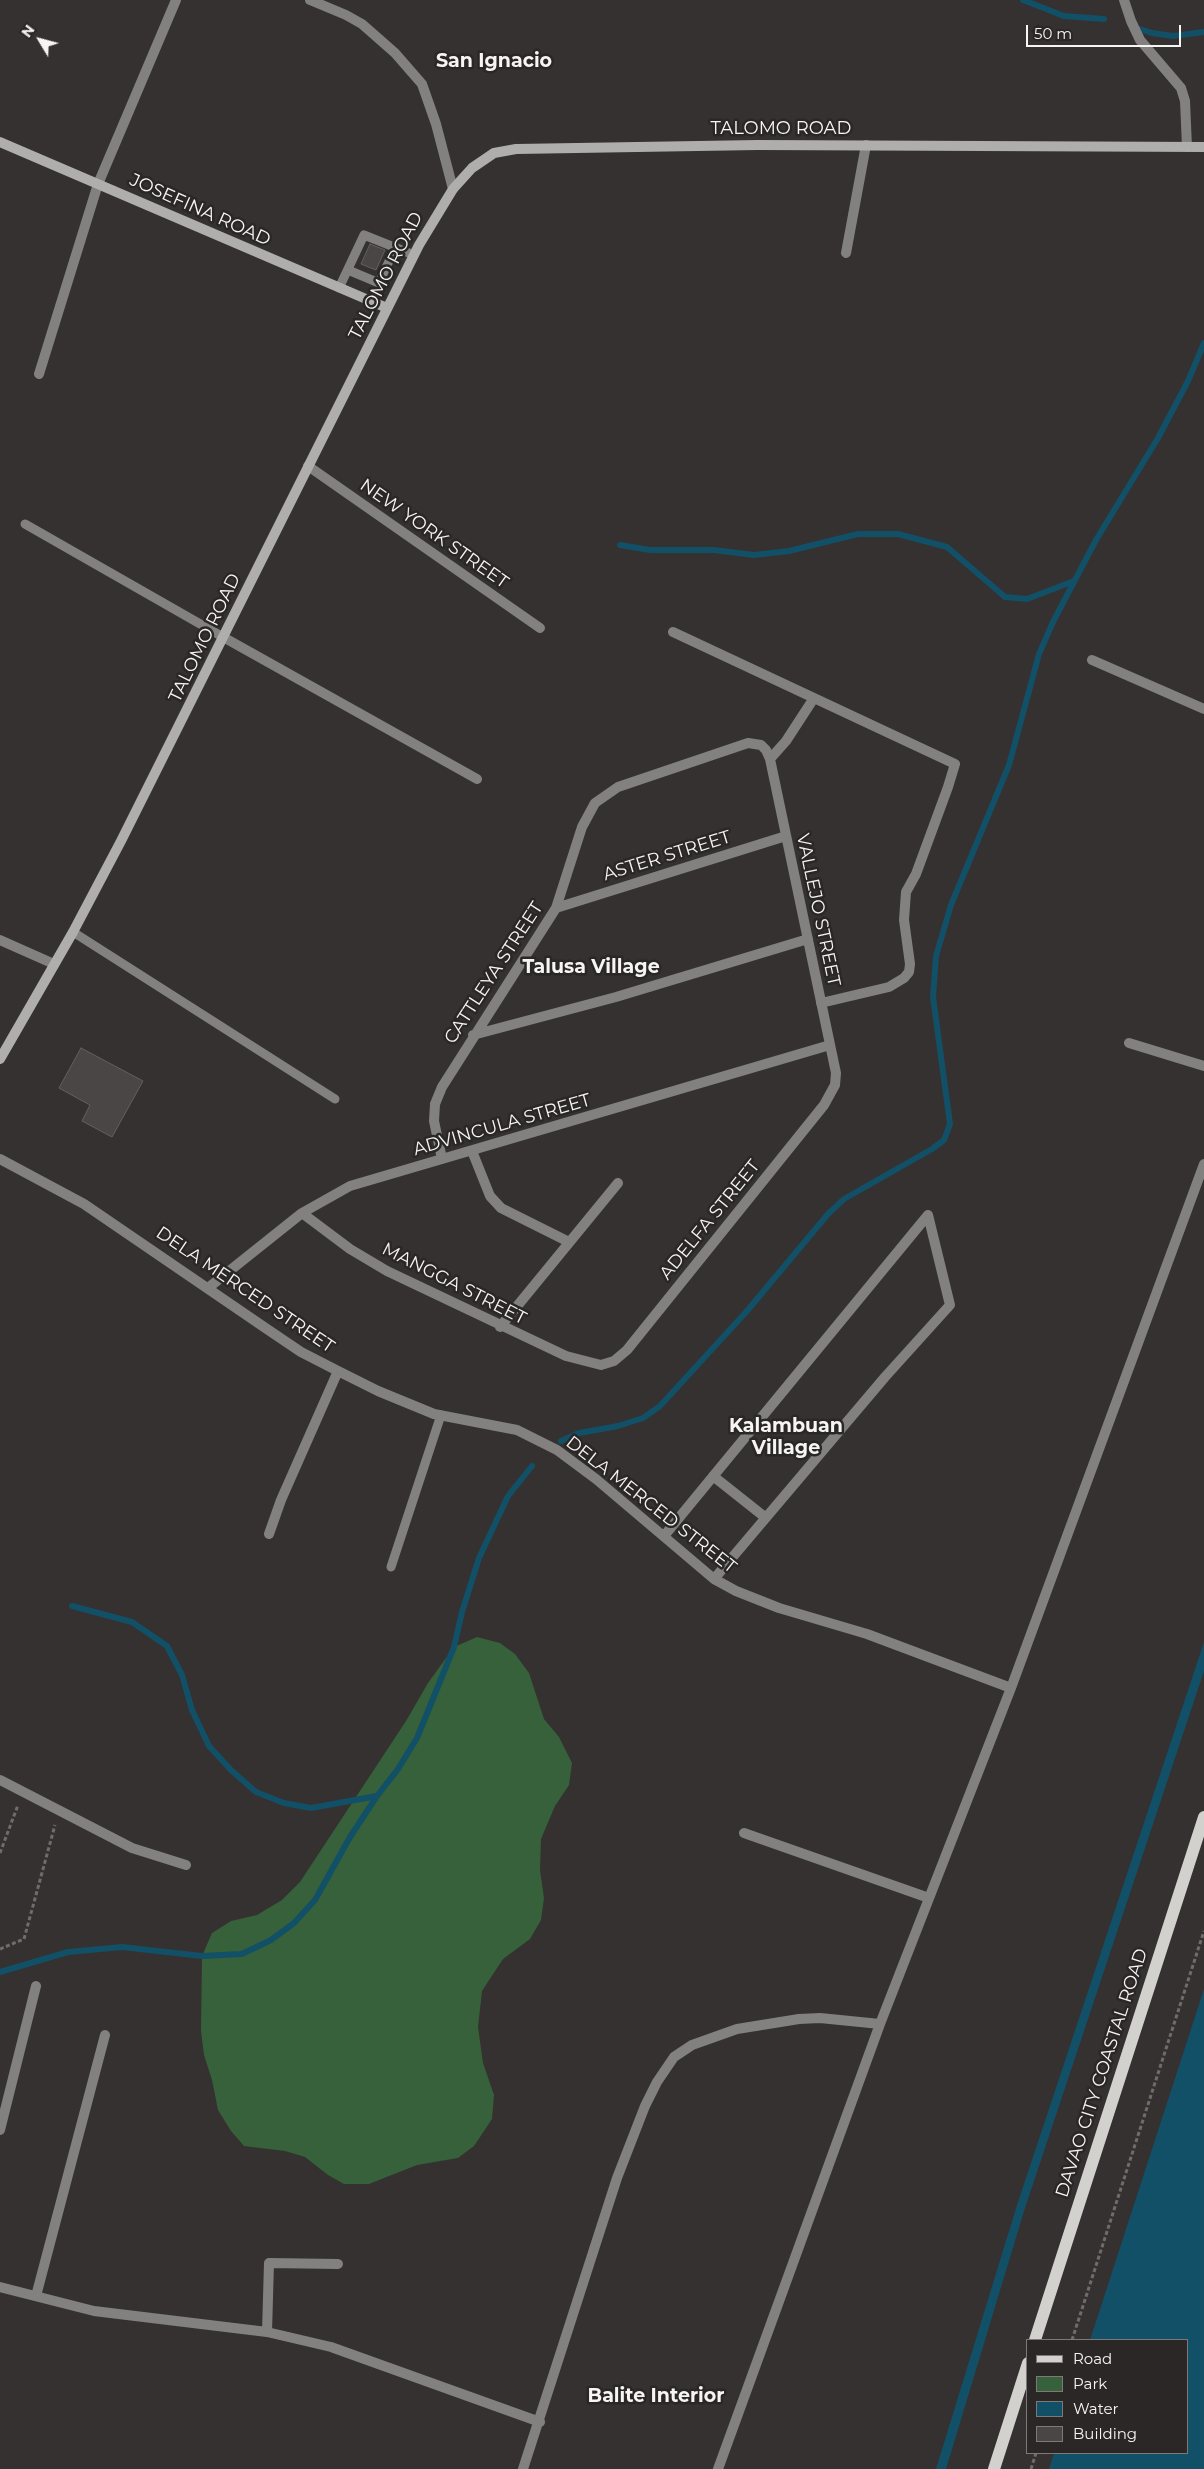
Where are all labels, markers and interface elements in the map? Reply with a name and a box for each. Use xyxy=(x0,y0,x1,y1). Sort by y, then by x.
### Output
north arrow xyxy=(15,15,65,65)
scale bar xyxy=(1029,15,1184,47)
text: N xyxy=(17,21,39,41)
text: 50 m xyxy=(1034,24,1072,43)
district label: San Ignacio xyxy=(436,50,552,72)
street label: TALOMO ROAD xyxy=(711,118,851,140)
street label: JOSEFINA ROAD xyxy=(126,169,274,251)
street label: TALOMO ROAD xyxy=(344,208,428,344)
street label: NEW YORK STREET xyxy=(356,475,512,593)
street label: TALOMO ROAD xyxy=(164,570,246,706)
street label: ASTER STREET xyxy=(600,826,734,886)
street label: VALLEJO STREET xyxy=(791,832,845,988)
street label: CATTLEYA STREET xyxy=(440,898,548,1048)
district label: Talusa Village xyxy=(522,956,660,978)
street label: ADVINCULA STREET xyxy=(411,1089,593,1161)
street label: ADELFA STREET xyxy=(655,1156,765,1284)
street label: DELA MERCED STREET xyxy=(152,1222,338,1358)
street label: MANGGA STREET xyxy=(378,1238,530,1330)
district label: Kalambuan Village xyxy=(729,1415,843,1459)
street label: DELA MERCED STREET xyxy=(561,1432,741,1578)
street label: DAVAO CITY COASTAL ROAD xyxy=(1051,1946,1153,2200)
legend xyxy=(1026,2339,1189,2454)
text: Road xyxy=(1073,2349,1112,2368)
text: Park xyxy=(1073,2374,1107,2393)
district label: Balite Interior xyxy=(588,2385,724,2407)
text: Water xyxy=(1073,2399,1119,2418)
text: Building xyxy=(1073,2424,1137,2443)

